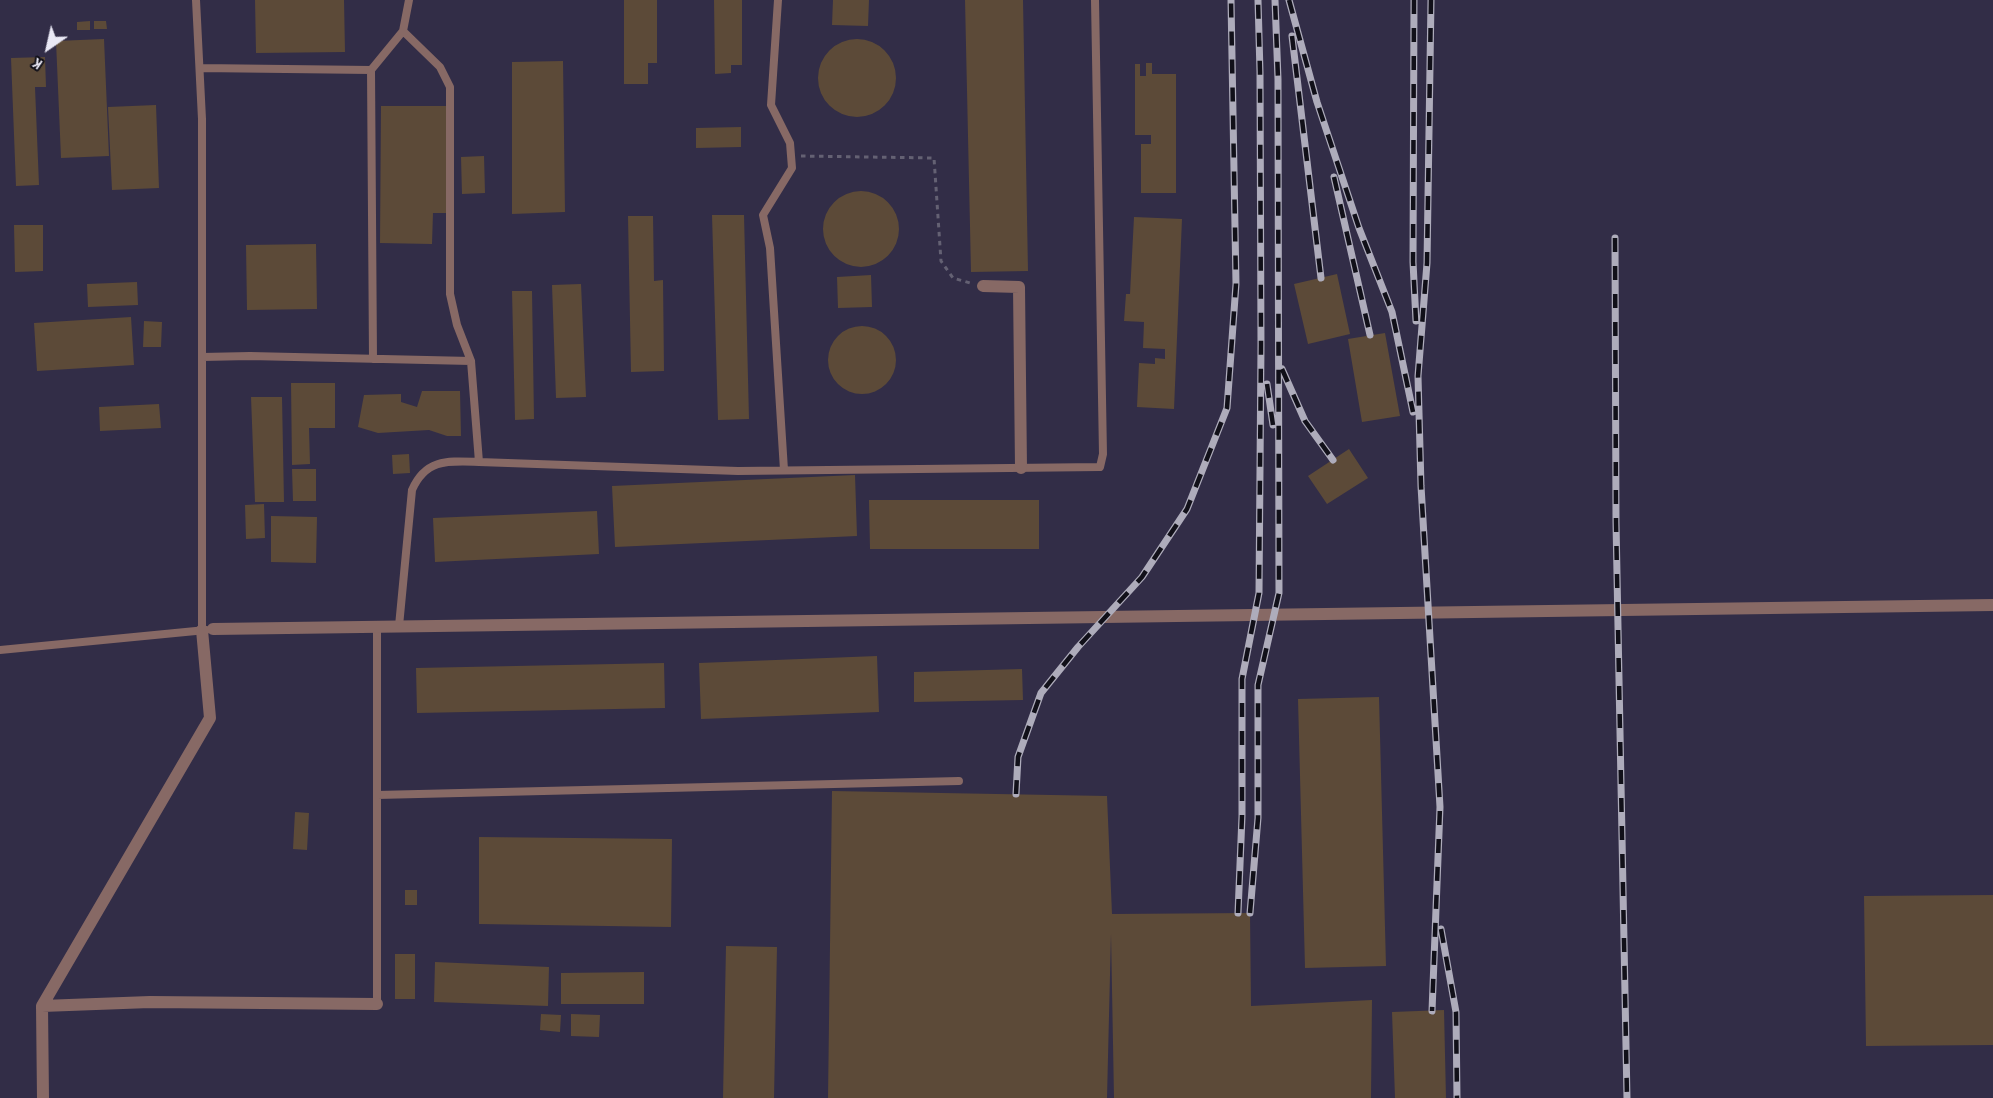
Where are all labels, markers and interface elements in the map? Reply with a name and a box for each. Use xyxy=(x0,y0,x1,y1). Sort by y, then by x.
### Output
north arrow xyxy=(18,18,78,78)
text: K xyxy=(29,53,46,73)

